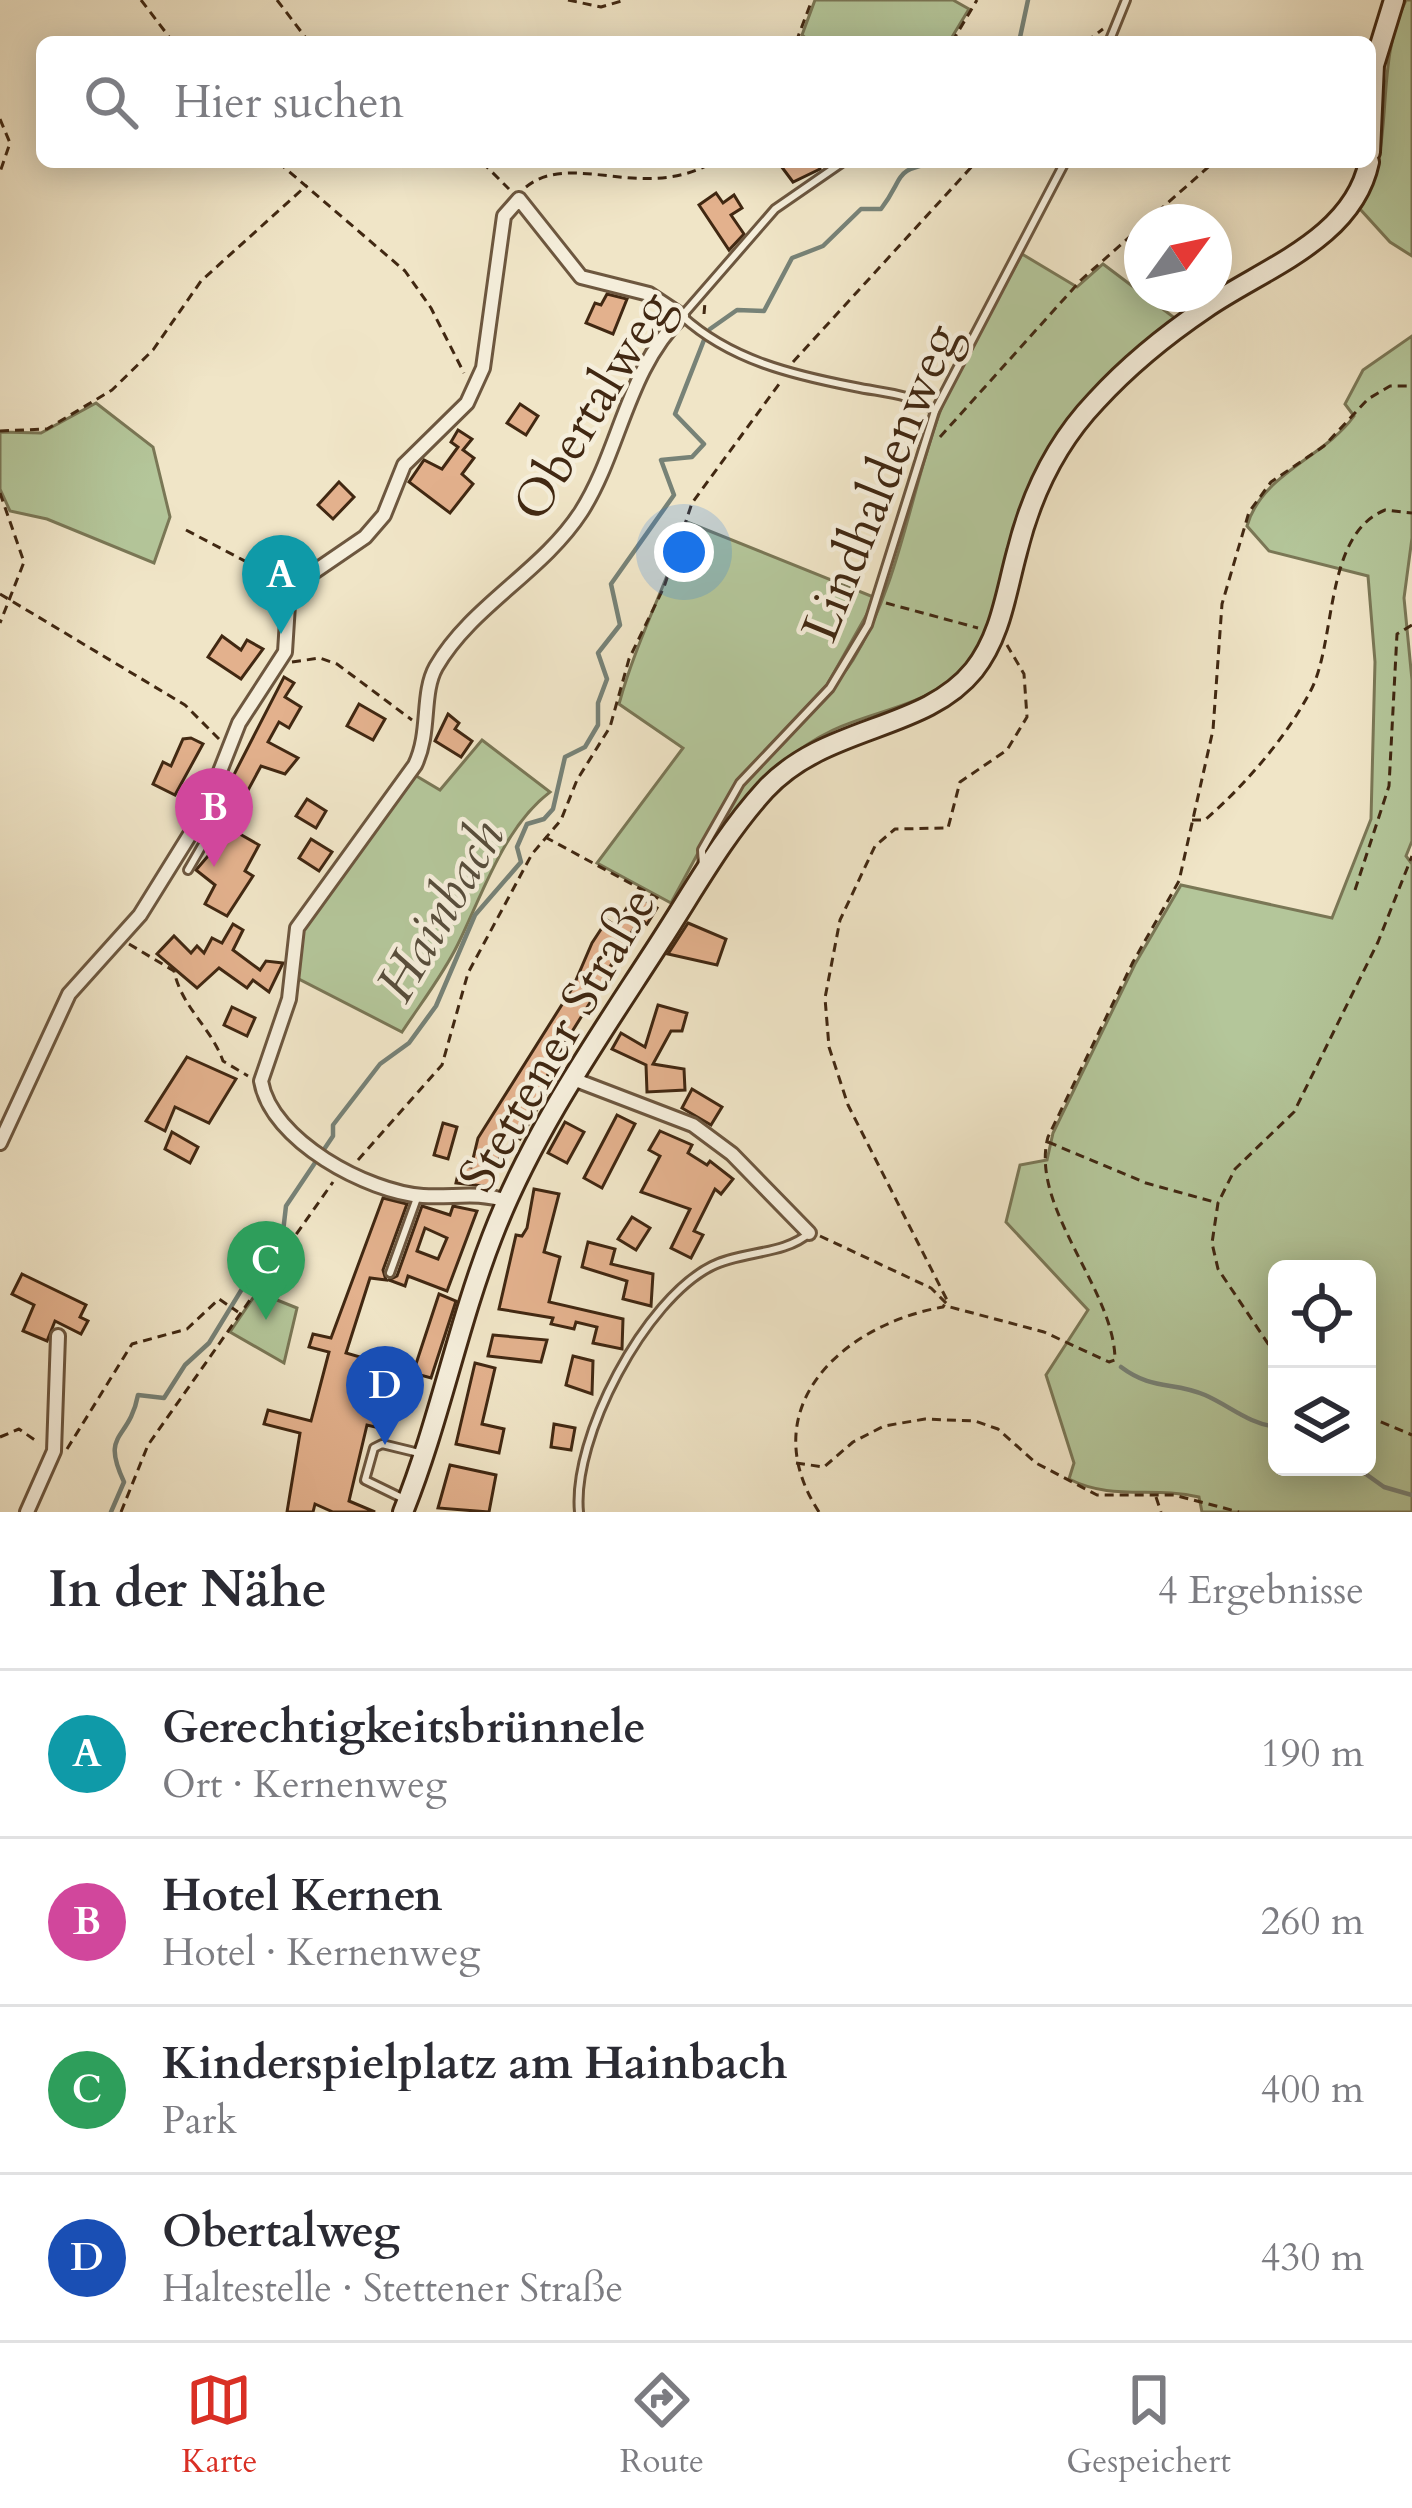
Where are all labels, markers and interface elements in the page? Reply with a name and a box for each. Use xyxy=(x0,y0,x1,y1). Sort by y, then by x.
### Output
search box xyxy=(36,36,1376,168)
icon: search xyxy=(78,69,144,135)
text: Hier suchen xyxy=(174,72,404,133)
north arrow xyxy=(1124,204,1232,312)
street label: Obertalweg xyxy=(497,278,689,534)
street label: Lindhaldenweg xyxy=(785,313,976,652)
your location xyxy=(654,522,714,582)
pin: A xyxy=(242,535,320,634)
pin: B xyxy=(175,768,253,867)
water label: Hainbach xyxy=(360,807,522,1015)
street label: Stettener Straße xyxy=(442,875,673,1205)
pin: C xyxy=(227,1221,305,1320)
map controls xyxy=(1268,1260,1376,1476)
button: locate xyxy=(1268,1260,1376,1368)
pin: D xyxy=(346,1346,424,1445)
button: layers xyxy=(1268,1368,1376,1476)
text: In der Nähe xyxy=(48,1555,327,1625)
text: 4 Ergebnisse xyxy=(1158,1564,1364,1617)
text: Gerechtigkeitsbrünnele xyxy=(162,1697,646,1758)
text: A xyxy=(72,1727,102,1780)
text: 190 m xyxy=(1261,1727,1364,1780)
text: Ort · Kernenweg xyxy=(162,1758,447,1811)
text: Hotel Kernen xyxy=(162,1865,442,1926)
text: B xyxy=(73,1895,101,1948)
text: 260 m xyxy=(1261,1895,1364,1948)
text: Hotel · Kernenweg xyxy=(162,1926,480,1979)
text: Kinderspielplatz am Hainbach xyxy=(162,2033,788,2094)
text: C xyxy=(72,2063,102,2116)
text: 400 m xyxy=(1261,2063,1364,2116)
text: Park xyxy=(162,2094,237,2147)
text: Obertalweg xyxy=(162,2201,400,2262)
text: D xyxy=(70,2231,104,2284)
text: 430 m xyxy=(1261,2231,1364,2284)
text: Haltestelle · Stettener Straße xyxy=(162,2262,623,2315)
tab: Karte xyxy=(181,2367,257,2484)
tab: Route xyxy=(620,2367,704,2484)
tab: Gespeichert xyxy=(1066,2367,1231,2484)

